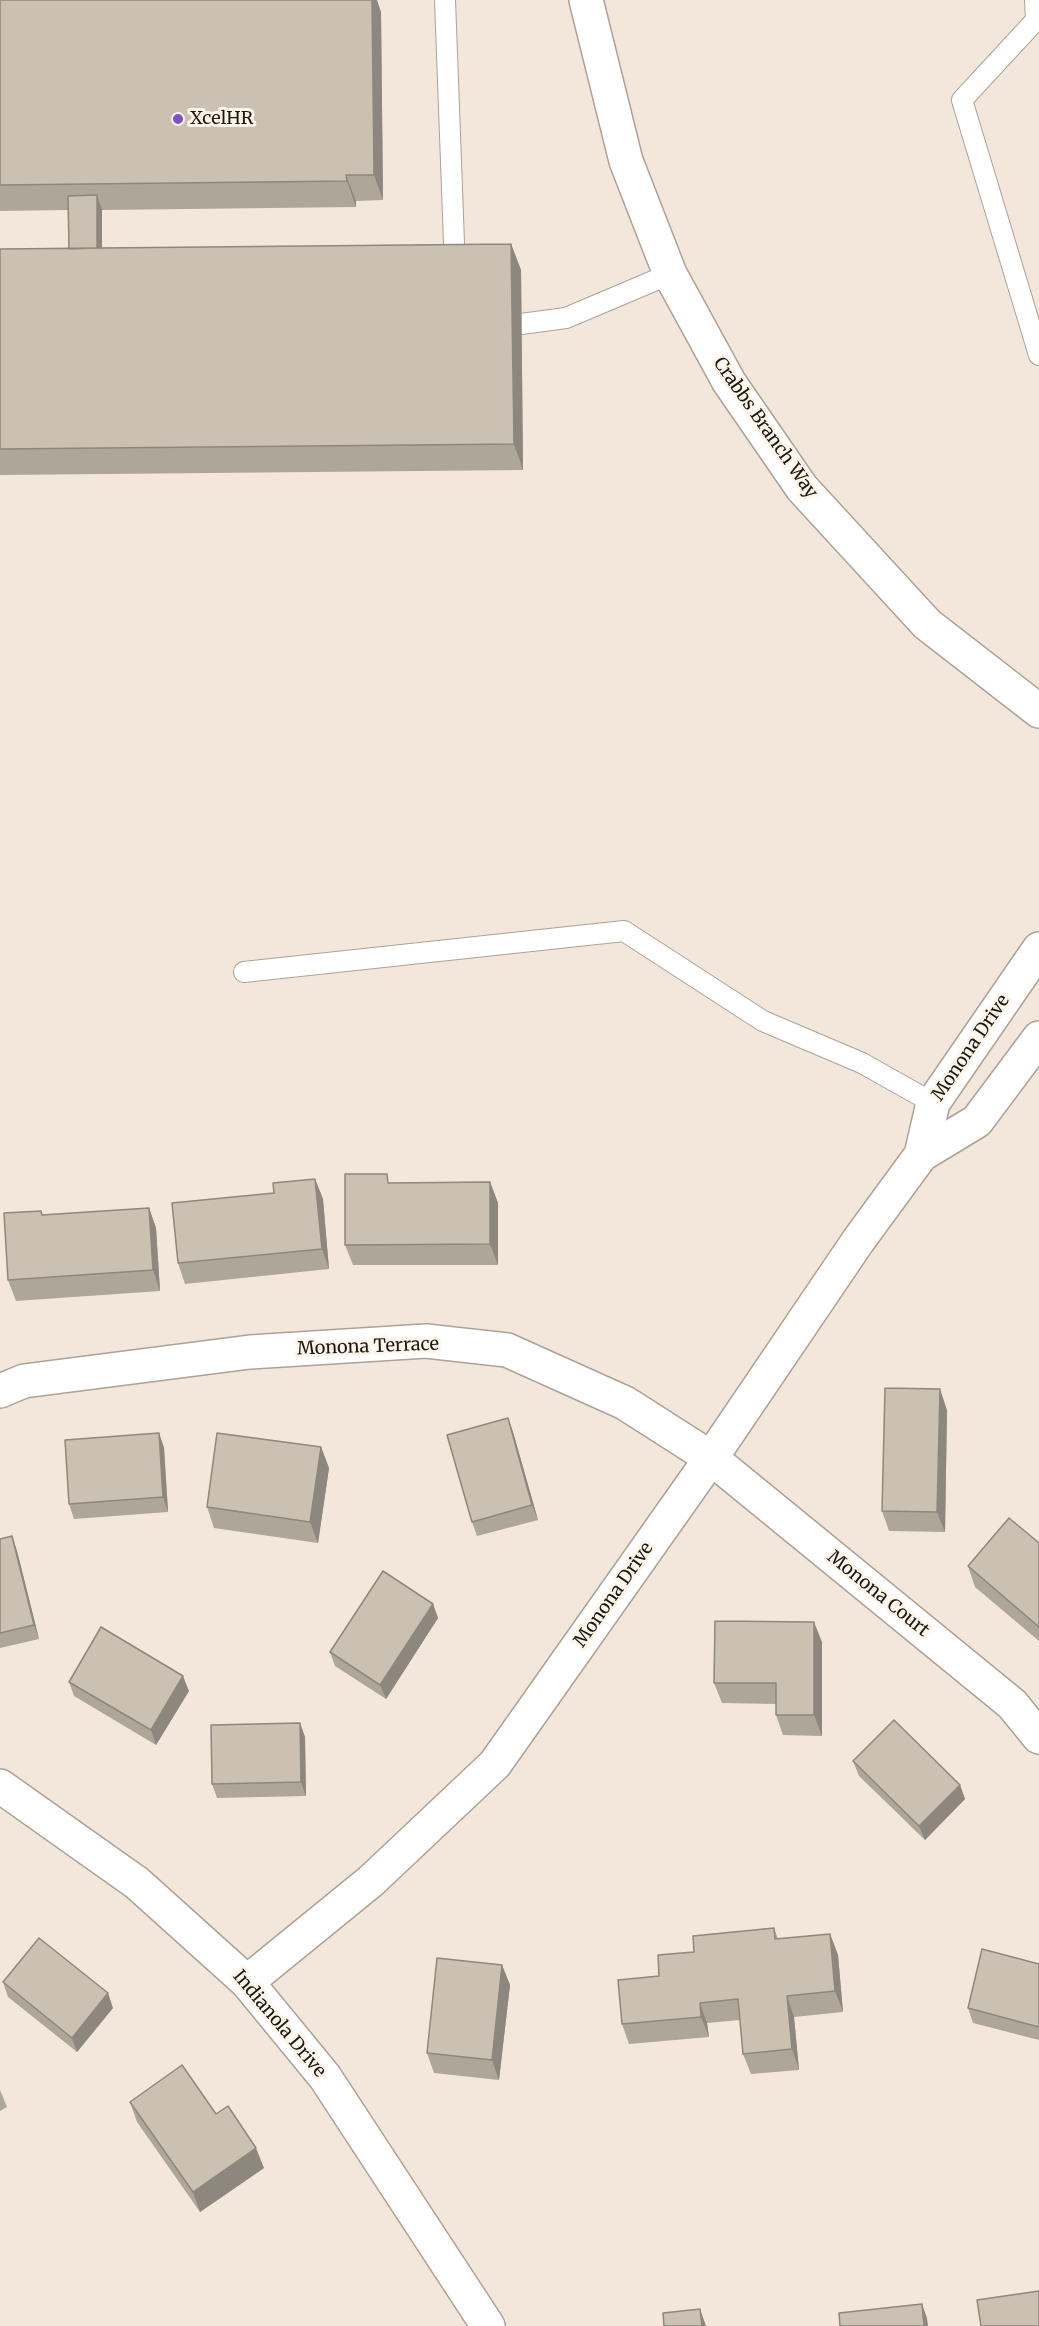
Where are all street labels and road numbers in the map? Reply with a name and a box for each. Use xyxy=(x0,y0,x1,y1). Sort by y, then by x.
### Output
street label: Crabbs Branch Way xyxy=(708,353,822,503)
street label: Monona Drive xyxy=(928,991,1014,1105)
street label: Monona Terrace xyxy=(297,1334,439,1360)
street label: Monona Drive xyxy=(570,1538,658,1652)
street label: Monona Court xyxy=(823,1546,933,1642)
street label: Indianola Drive xyxy=(228,1966,330,2082)

